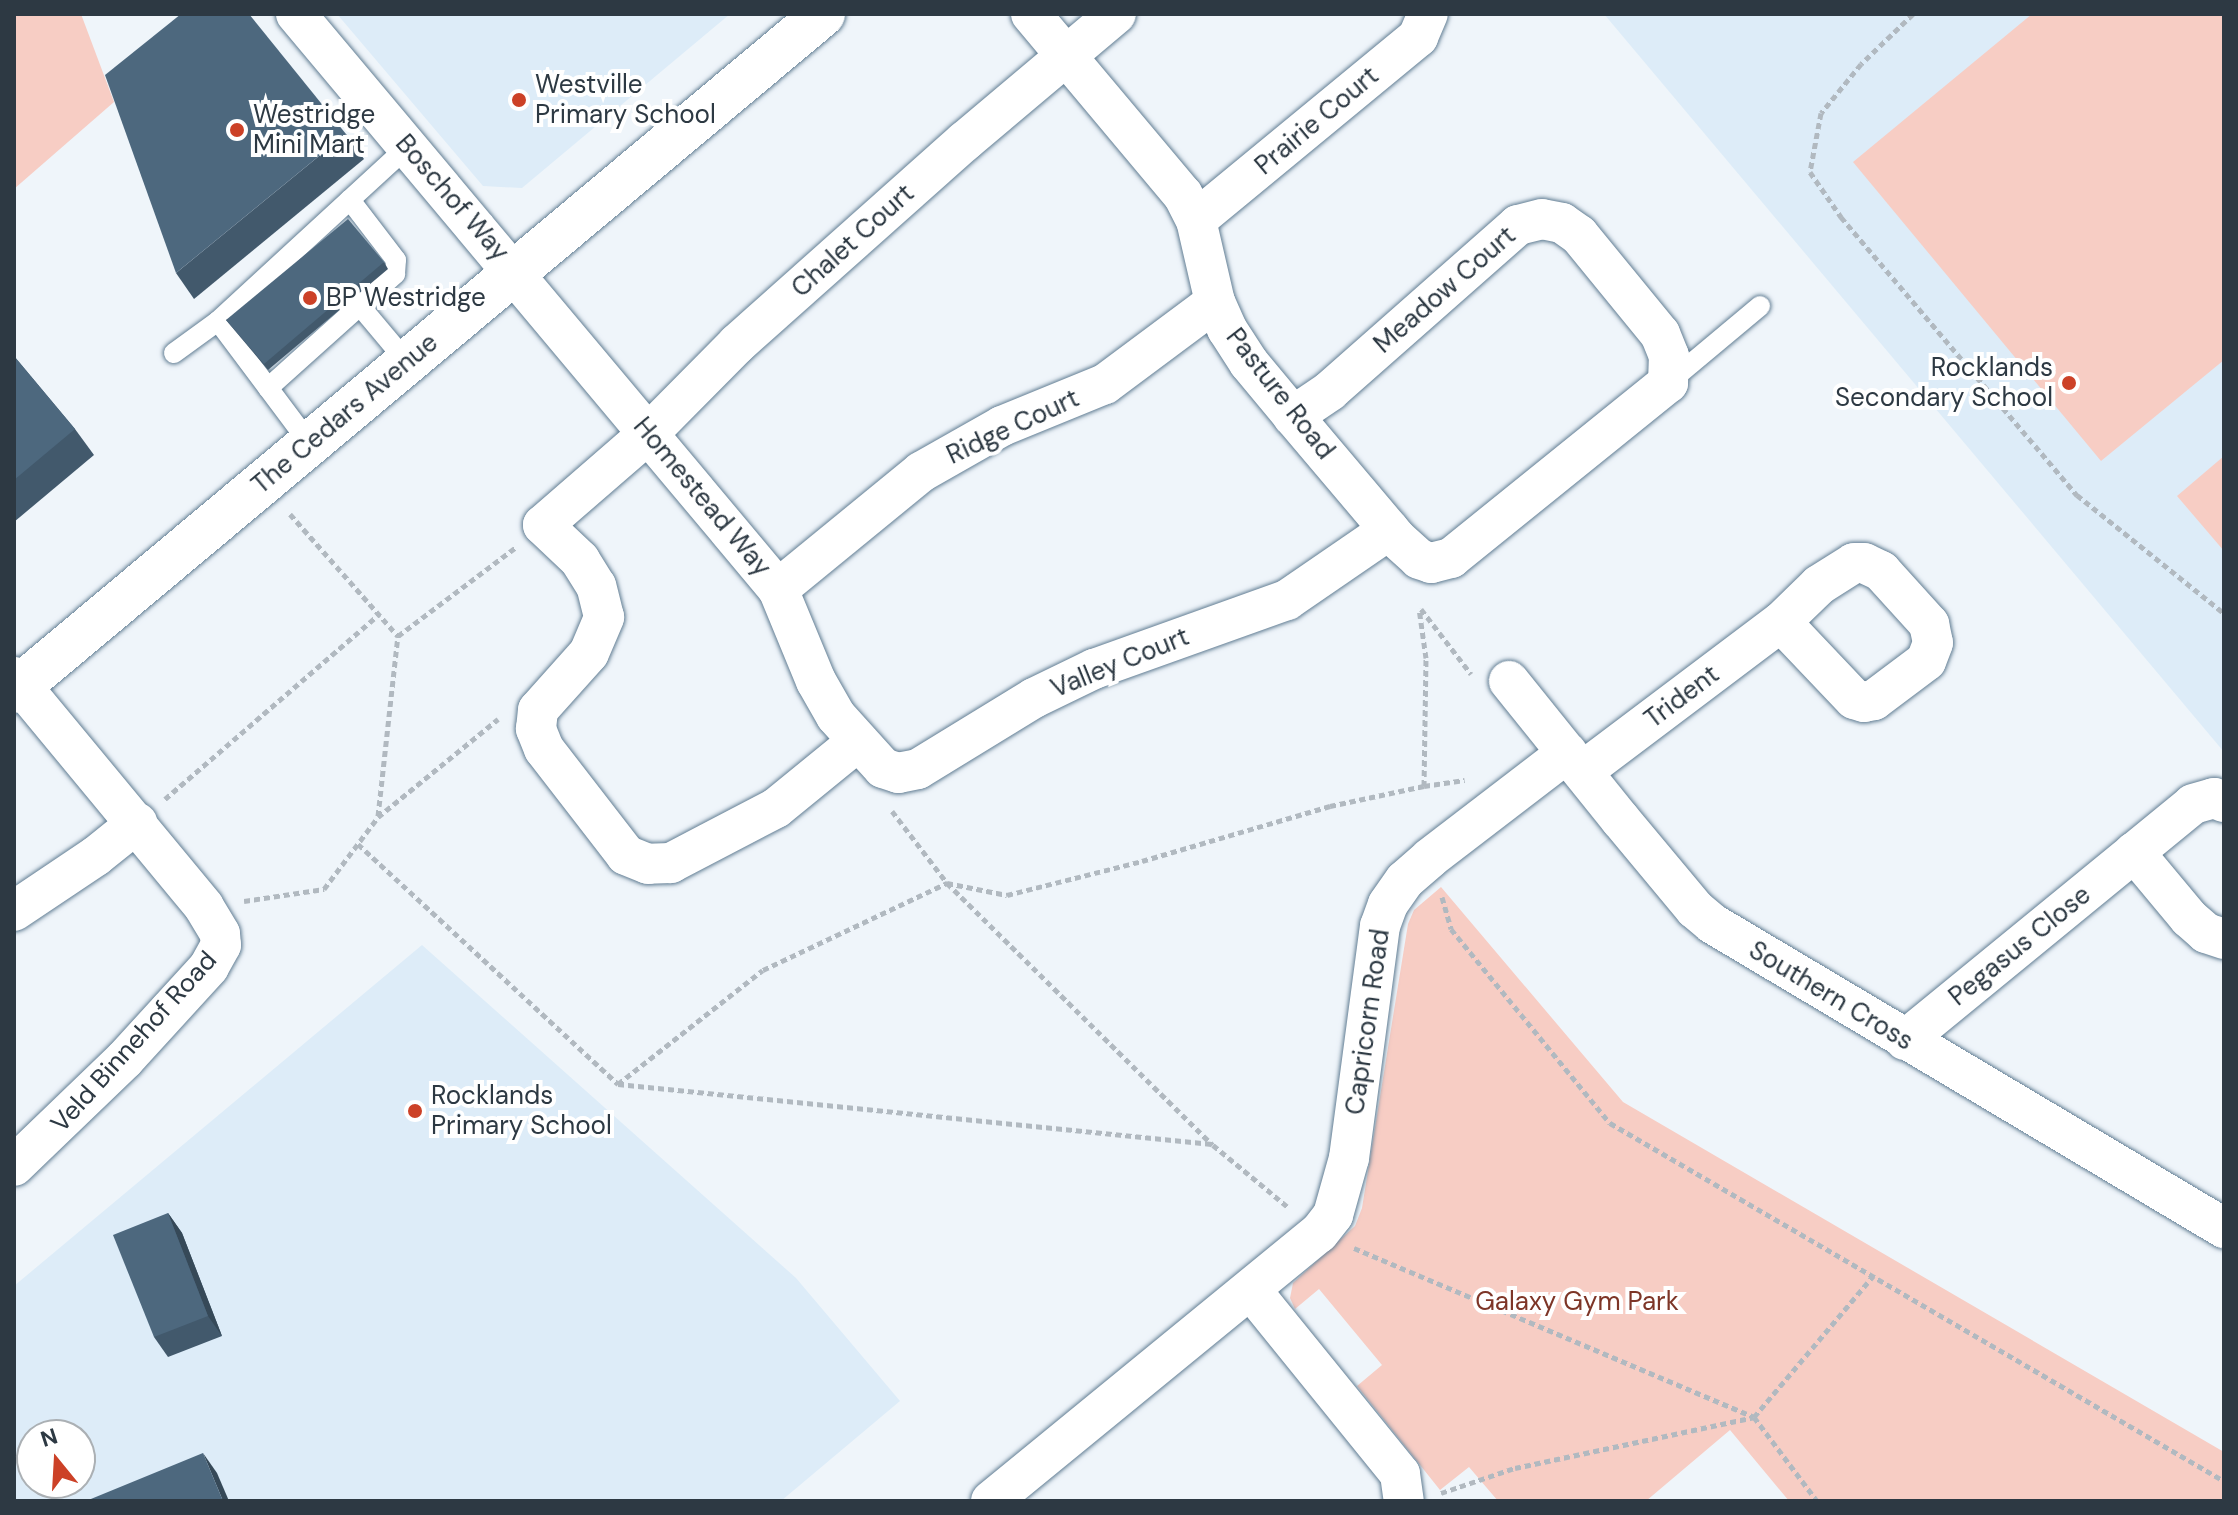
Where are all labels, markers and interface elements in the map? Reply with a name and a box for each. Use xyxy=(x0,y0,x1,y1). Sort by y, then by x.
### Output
street label: Prairie Court xyxy=(1249,60,1385,182)
place label: Westville Primary School xyxy=(535,69,716,130)
marker: Westville Primary School xyxy=(510,91,528,109)
place label: Westridge Mini Mart xyxy=(253,99,375,160)
marker: Westridge Mini Mart xyxy=(228,121,246,139)
street label: Boschof Way xyxy=(389,128,515,268)
street label: Chalet Court xyxy=(785,178,921,304)
street label: Meadow Court xyxy=(1368,220,1522,360)
place label: BP Westridge xyxy=(326,282,486,314)
marker: BP Westridge xyxy=(301,289,319,307)
street label: Pasture Road xyxy=(1219,322,1341,466)
street label: The Cedars Avenue xyxy=(246,327,444,501)
place label: Rocklands Secondary School xyxy=(1835,352,2053,414)
marker: Rocklands Secondary School xyxy=(2060,374,2078,392)
street label: Ridge Court xyxy=(942,383,1084,471)
street label: Homestead Way xyxy=(627,411,777,583)
street label: Valley Court xyxy=(1046,621,1194,705)
street label: Trident xyxy=(1639,659,1725,735)
street label: Pegasus Close xyxy=(1943,879,2097,1013)
street label: Capricorn Road xyxy=(1340,927,1396,1117)
street label: Southern Cross xyxy=(1743,935,1919,1057)
street label: Veld Binnehof Road xyxy=(45,945,223,1139)
place label: Rocklands Primary School xyxy=(431,1080,612,1142)
marker: Rocklands Primary School xyxy=(406,1102,424,1120)
park label: Galaxy Gym Park xyxy=(1475,1286,1679,1318)
north arrow xyxy=(16,1419,96,1499)
text: N xyxy=(37,1421,61,1454)

